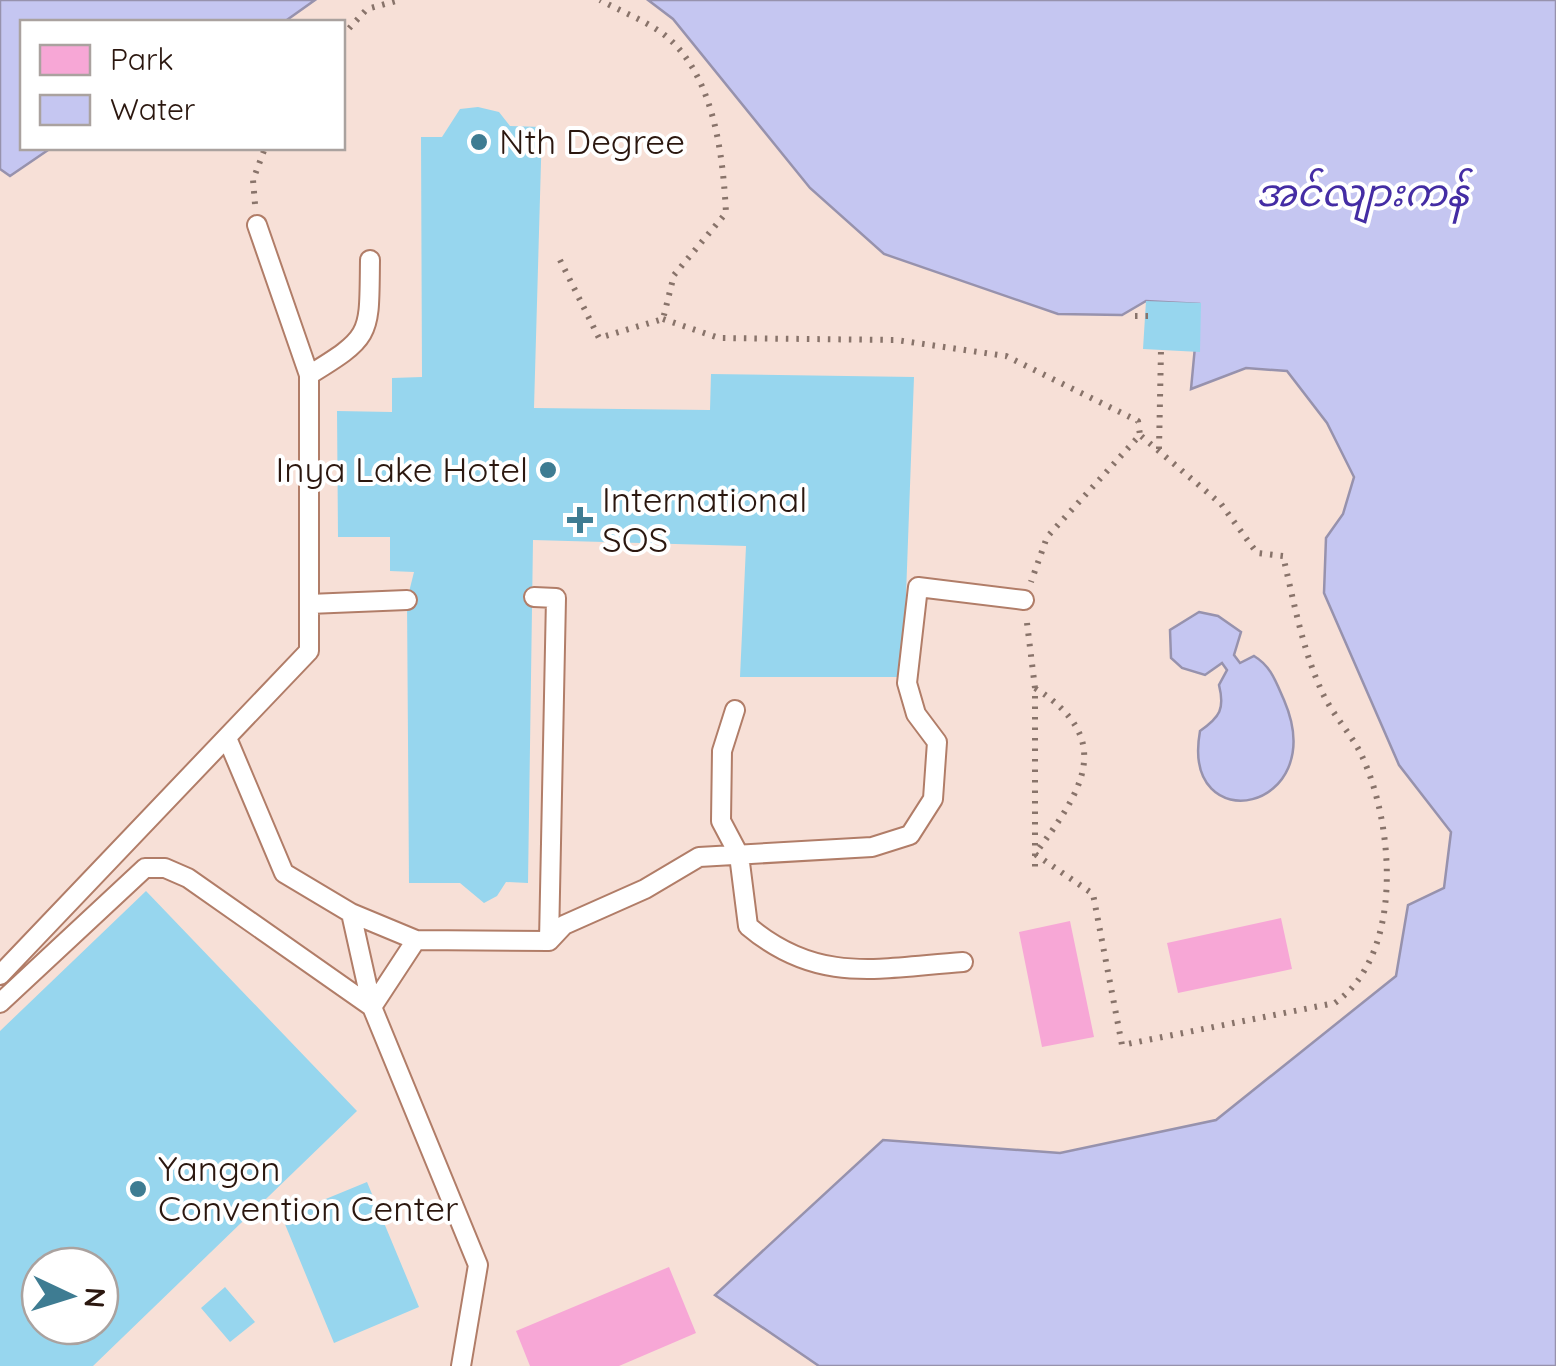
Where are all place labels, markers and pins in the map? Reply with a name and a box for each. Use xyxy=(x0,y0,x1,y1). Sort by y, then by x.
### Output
place label: Nth Degree xyxy=(499,119,685,163)
marker: Nth Degree xyxy=(468,131,490,153)
place label: Inya Lake Hotel xyxy=(276,447,528,491)
marker: Inya Lake Hotel xyxy=(537,459,559,481)
place label: International SOS xyxy=(602,477,807,561)
marker: International SOS xyxy=(567,507,593,533)
place label: Yangon Convention Center xyxy=(158,1146,458,1230)
marker: Yangon Convention Center xyxy=(127,1178,149,1200)

